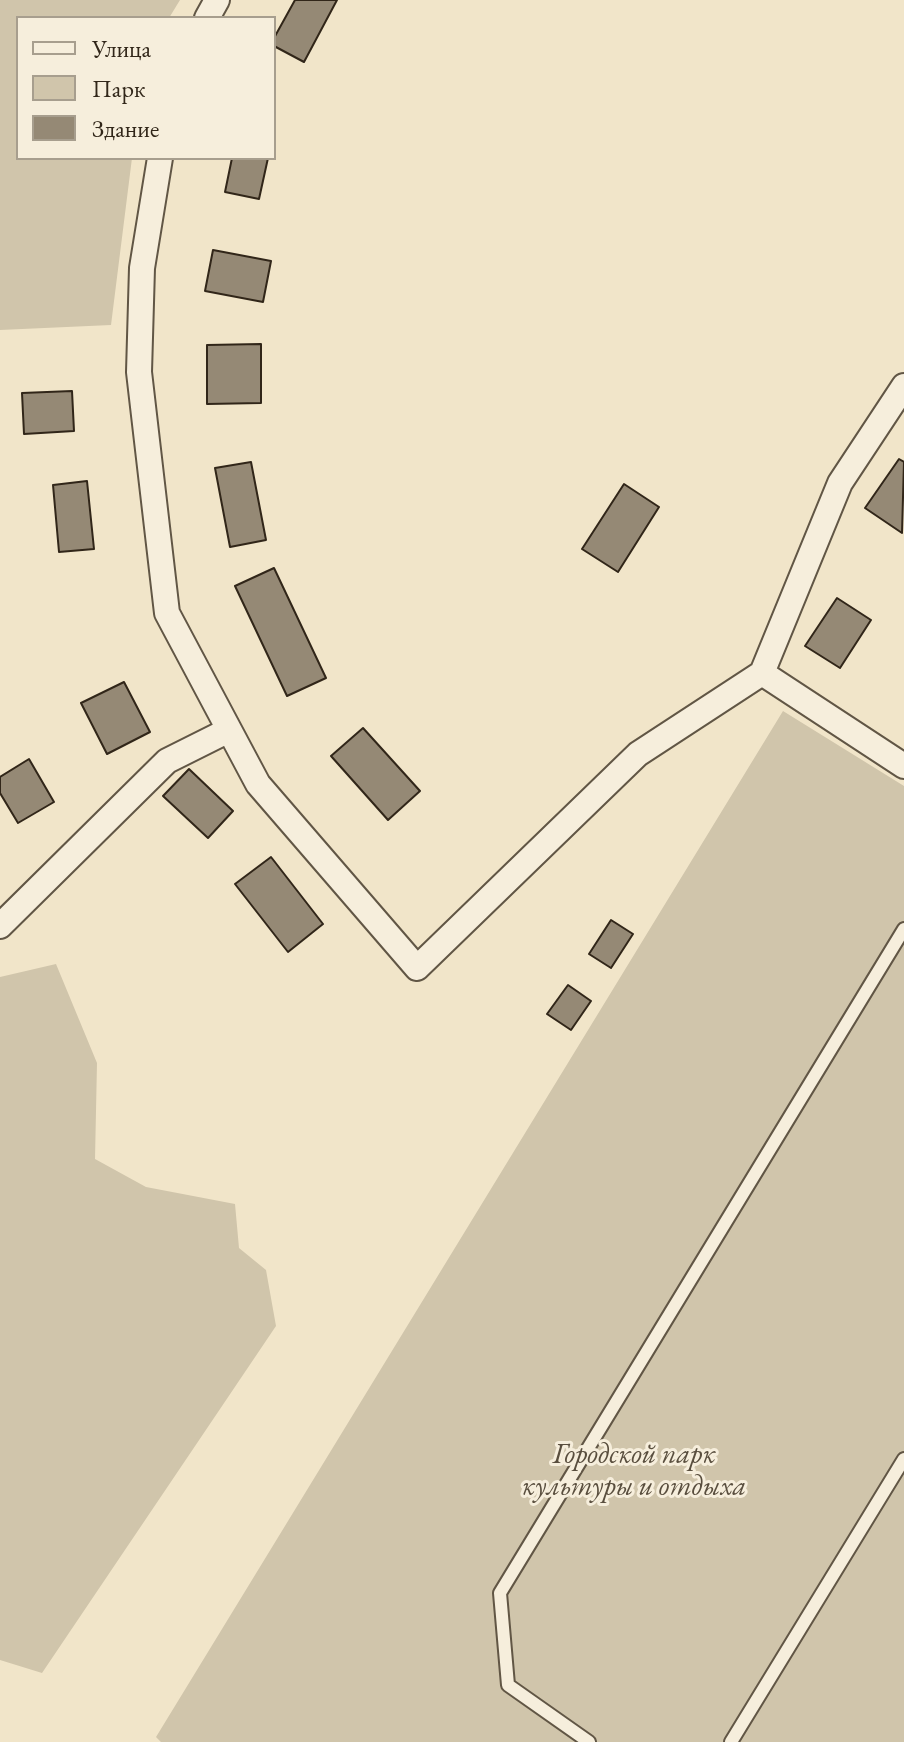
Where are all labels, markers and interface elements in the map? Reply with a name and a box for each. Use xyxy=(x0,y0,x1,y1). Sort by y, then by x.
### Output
legend xyxy=(16,16,276,160)
text: Улица xyxy=(92,33,151,64)
text: Парк xyxy=(92,73,145,104)
text: Здание xyxy=(92,113,159,144)
park label: Городской парк культуры и отдыха xyxy=(522,1438,746,1504)

